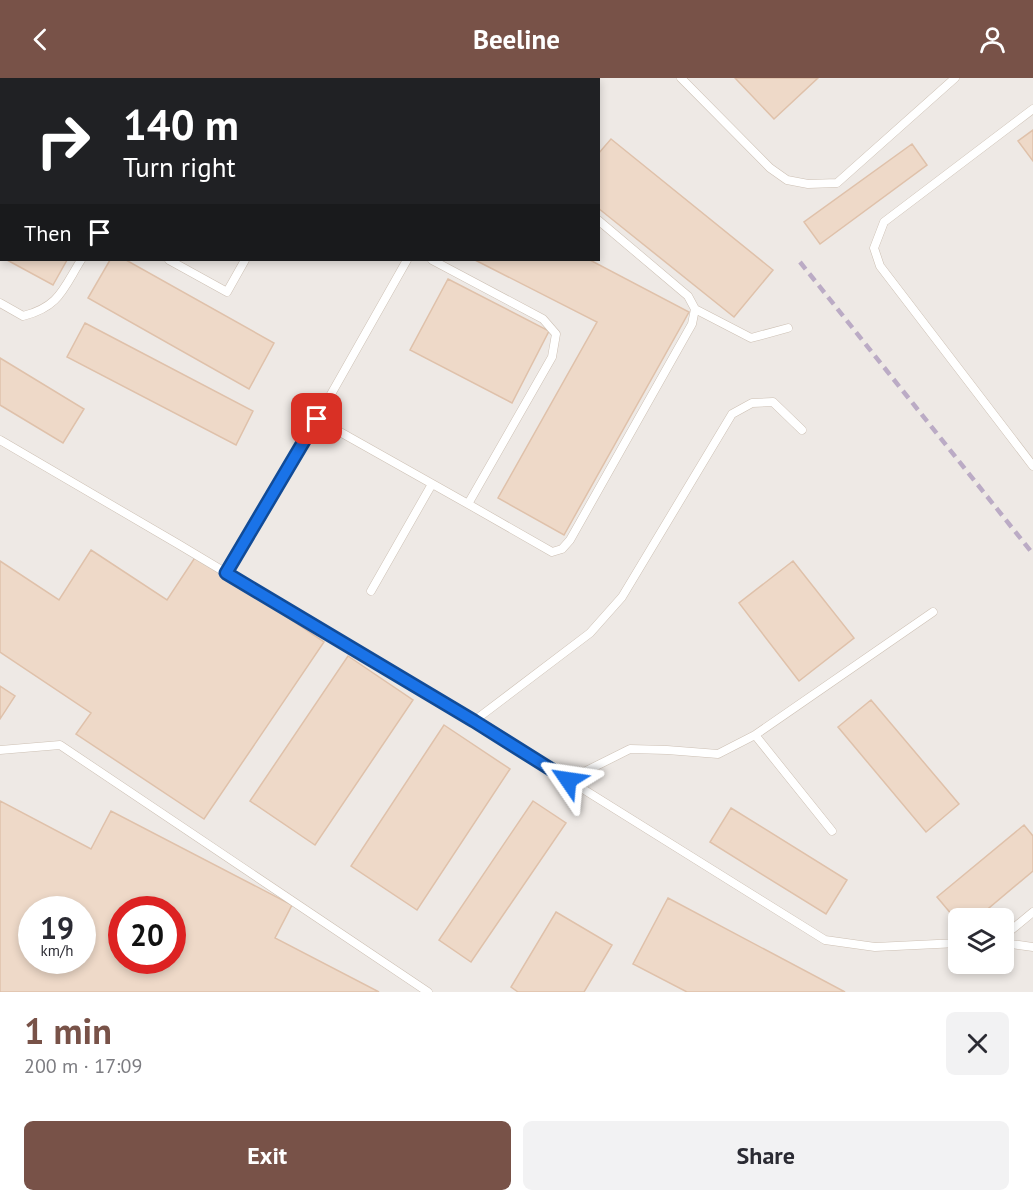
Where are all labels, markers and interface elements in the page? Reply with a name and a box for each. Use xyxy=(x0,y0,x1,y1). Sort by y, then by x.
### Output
text: Beeline xyxy=(473,22,560,56)
icon: back xyxy=(24,23,57,56)
icon: person xyxy=(976,23,1009,56)
text: 140 m xyxy=(123,97,239,152)
icon: right xyxy=(24,102,102,180)
text: Turn right xyxy=(123,150,236,184)
icon: arrive xyxy=(83,216,116,249)
text: Then xyxy=(24,219,71,247)
pin xyxy=(291,393,342,444)
icon: arrive xyxy=(300,402,333,435)
position arrow xyxy=(536,748,600,812)
speed limit sign: 20 xyxy=(108,896,186,974)
text: 19 xyxy=(40,908,74,947)
map controls xyxy=(948,908,1014,974)
button: layers xyxy=(948,908,1014,974)
text: km/h xyxy=(41,941,73,960)
text: 1 min xyxy=(24,1007,112,1054)
button: close xyxy=(946,1012,1009,1075)
text: 200 m · 17:09 xyxy=(24,1053,142,1079)
button: Exit xyxy=(24,1121,511,1190)
button: Share xyxy=(523,1121,1009,1190)

